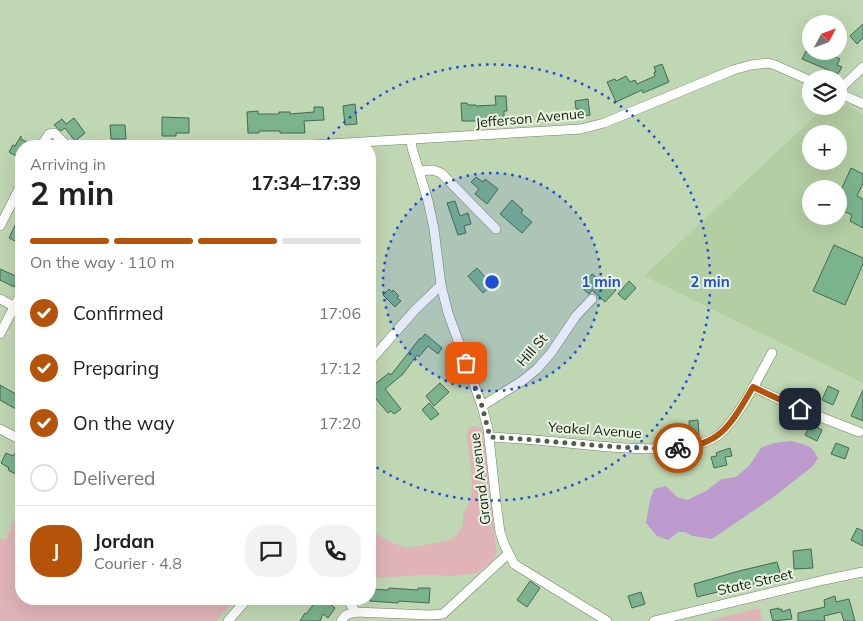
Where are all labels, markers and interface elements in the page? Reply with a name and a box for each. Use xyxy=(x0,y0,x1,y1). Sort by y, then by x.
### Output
north arrow xyxy=(802,15,848,60)
map controls xyxy=(802,15,847,225)
button: layers xyxy=(802,70,847,115)
street label: Jefferson Avenue xyxy=(475,104,585,132)
button: + xyxy=(802,125,847,170)
text: Arriving in xyxy=(30,154,106,174)
text: 17:34–17:39 xyxy=(251,171,361,195)
text: 2 min xyxy=(30,173,114,213)
button: − xyxy=(802,180,847,225)
text: On the way · 110 m xyxy=(30,252,175,272)
text: 1 min xyxy=(581,272,621,291)
text: 2 min xyxy=(690,272,730,291)
centre of rings xyxy=(483,273,501,291)
icon: check xyxy=(30,299,58,327)
text: Confirmed xyxy=(73,301,164,325)
text: 17:06 xyxy=(319,303,361,323)
street label: Hill St xyxy=(513,330,551,370)
pin xyxy=(445,342,487,384)
icon: bag xyxy=(452,349,480,377)
icon: check xyxy=(30,354,58,382)
text: Preparing xyxy=(73,356,159,380)
text: 17:12 xyxy=(319,358,361,378)
pin xyxy=(779,388,821,430)
icon: home xyxy=(786,395,814,423)
icon: check xyxy=(30,409,58,437)
text: On the way xyxy=(73,411,175,435)
text: 17:20 xyxy=(319,413,361,433)
street label: Yeakel Avenue xyxy=(547,418,642,442)
courier xyxy=(653,423,703,473)
street label: Grand Avenue xyxy=(465,432,495,526)
icon: bike xyxy=(664,434,692,462)
text: Delivered xyxy=(73,466,155,490)
button: chat xyxy=(245,525,297,577)
button: phone xyxy=(309,525,361,577)
text: Jordan xyxy=(94,529,154,553)
text: J xyxy=(53,539,59,563)
text: Courier · 4.8 xyxy=(94,553,182,573)
street label: State Street xyxy=(716,565,795,599)

